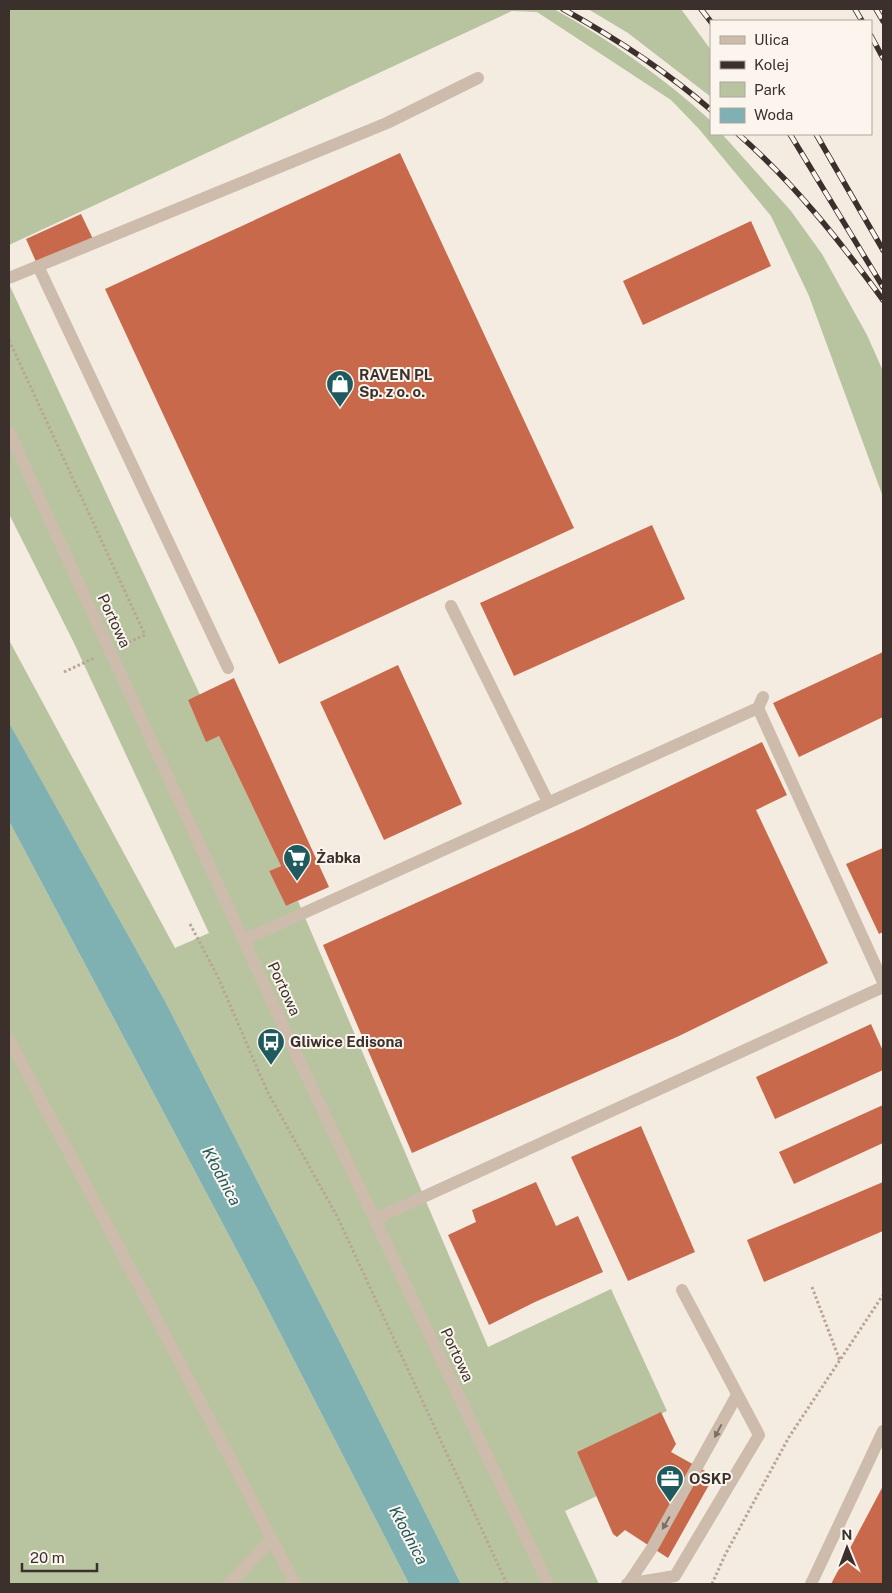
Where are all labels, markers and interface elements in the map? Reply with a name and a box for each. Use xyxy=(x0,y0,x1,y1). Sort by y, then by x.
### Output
legend xyxy=(710,20,872,135)
text: Ulica xyxy=(754,31,789,48)
text: Kolej xyxy=(754,56,789,73)
text: Park xyxy=(754,81,786,98)
text: Woda xyxy=(754,106,793,123)
place label: RAVEN PL Sp. z o. o. xyxy=(359,366,433,400)
shop icon: RAVEN PL Sp. z o. o. xyxy=(325,369,355,408)
street label: Portowa xyxy=(95,591,134,650)
supermarket icon: Żabka xyxy=(282,843,312,882)
place label: Żabka xyxy=(316,849,361,866)
street label: Portowa xyxy=(265,959,304,1018)
bus stop icon: Gliwice Edisona xyxy=(256,1027,286,1066)
place label: Gliwice Edisona xyxy=(290,1033,403,1050)
water label: Kłodnica xyxy=(198,1144,245,1209)
street label: Portowa xyxy=(438,1325,477,1384)
one-way arrow xyxy=(714,1424,722,1438)
office icon: OSKP xyxy=(655,1464,685,1503)
place label: OSKP xyxy=(689,1470,732,1487)
water label: Kłodnica xyxy=(385,1503,432,1568)
one-way arrow xyxy=(662,1516,671,1529)
north arrow xyxy=(822,1523,872,1573)
text: N xyxy=(841,1527,852,1543)
scale bar xyxy=(22,1540,98,1572)
text: 20 m xyxy=(30,1549,65,1566)

